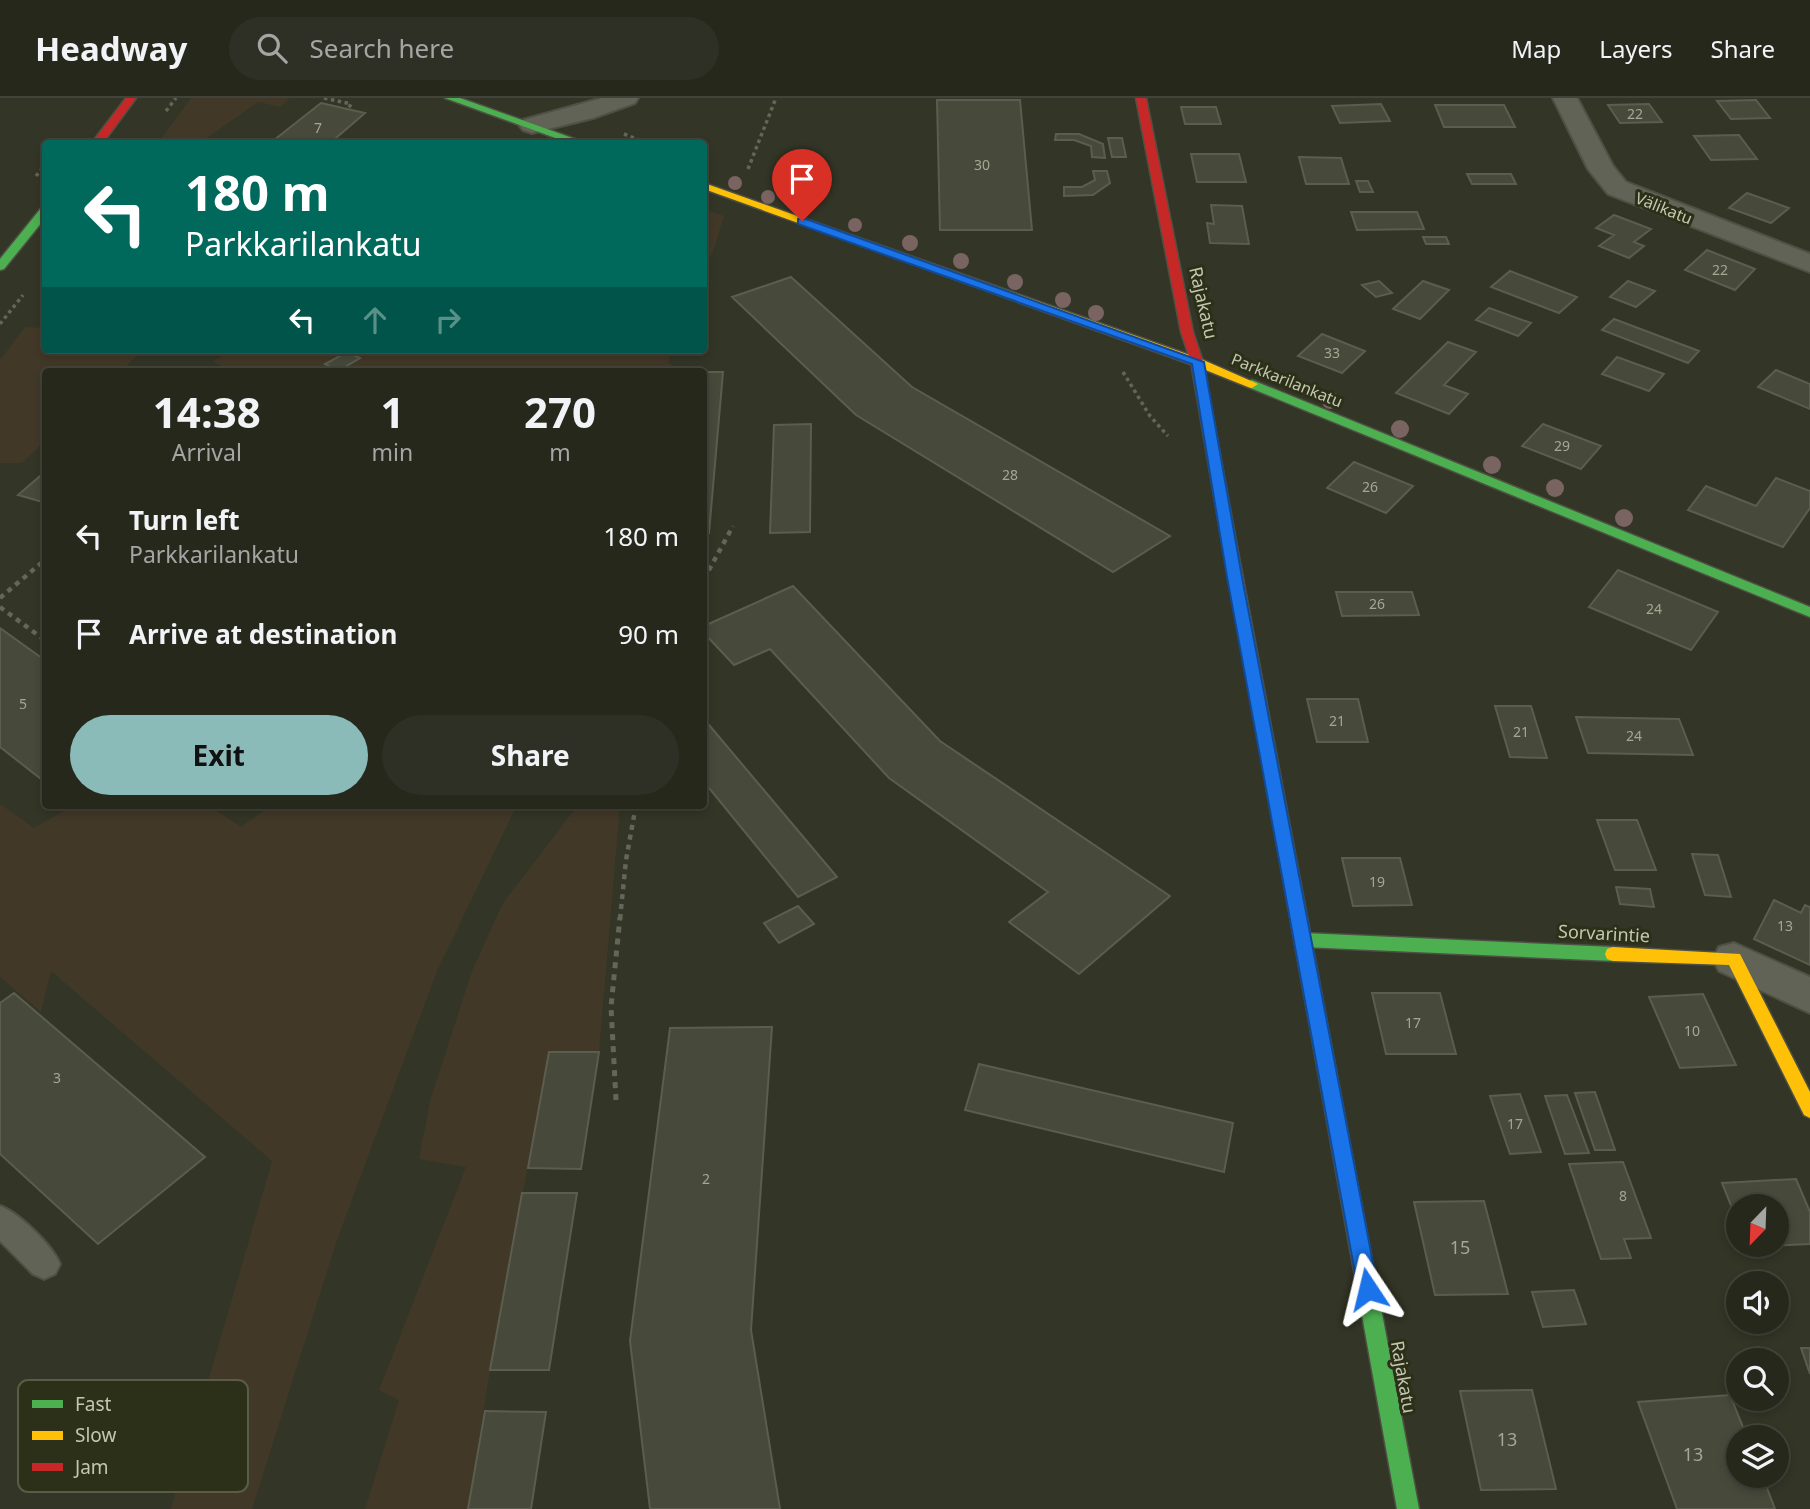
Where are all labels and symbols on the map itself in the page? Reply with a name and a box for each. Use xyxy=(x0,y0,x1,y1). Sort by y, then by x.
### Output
house number: 22 xyxy=(1627,104,1643,123)
house number: 7 xyxy=(314,118,322,137)
pin xyxy=(772,149,832,221)
house number: 30 xyxy=(974,155,990,174)
street label: Välikatu xyxy=(1632,187,1696,229)
house number: 22 xyxy=(1712,260,1728,279)
street label: Rajakatu xyxy=(1184,264,1224,341)
house number: 33 xyxy=(1324,343,1340,362)
street label: Parkkarilankatu xyxy=(1228,348,1346,412)
house number: 29 xyxy=(1554,436,1570,455)
house number: 28 xyxy=(1002,465,1018,484)
house number: 26 xyxy=(1362,477,1378,496)
house number: 26 xyxy=(1369,594,1385,613)
house number: 24 xyxy=(1646,599,1662,618)
house number: 5 xyxy=(19,694,27,713)
house number: 21 xyxy=(1329,711,1345,730)
house number: 21 xyxy=(1513,722,1529,741)
house number: 24 xyxy=(1626,726,1642,745)
house number: 19 xyxy=(1369,872,1385,891)
house number: 13 xyxy=(1777,916,1793,935)
street label: Sorvarintie xyxy=(1558,919,1651,947)
house number: 17 xyxy=(1405,1013,1421,1032)
house number: 10 xyxy=(1684,1021,1700,1040)
house number: 3 xyxy=(53,1068,61,1087)
house number: 17 xyxy=(1507,1114,1523,1133)
house number: 2 xyxy=(702,1169,710,1188)
house number: 8 xyxy=(1619,1186,1627,1205)
north arrow xyxy=(1726,1194,1788,1256)
house number: 15 xyxy=(1450,1235,1470,1259)
position arrow xyxy=(1331,1252,1405,1326)
street label: Rajakatu xyxy=(1386,1339,1422,1415)
legend xyxy=(18,1380,248,1492)
text: Fast xyxy=(75,1391,112,1417)
text: Slow xyxy=(75,1422,116,1448)
house number: 13 xyxy=(1497,1427,1517,1451)
house number: 13 xyxy=(1683,1442,1703,1466)
text: Jam xyxy=(73,1454,109,1480)

